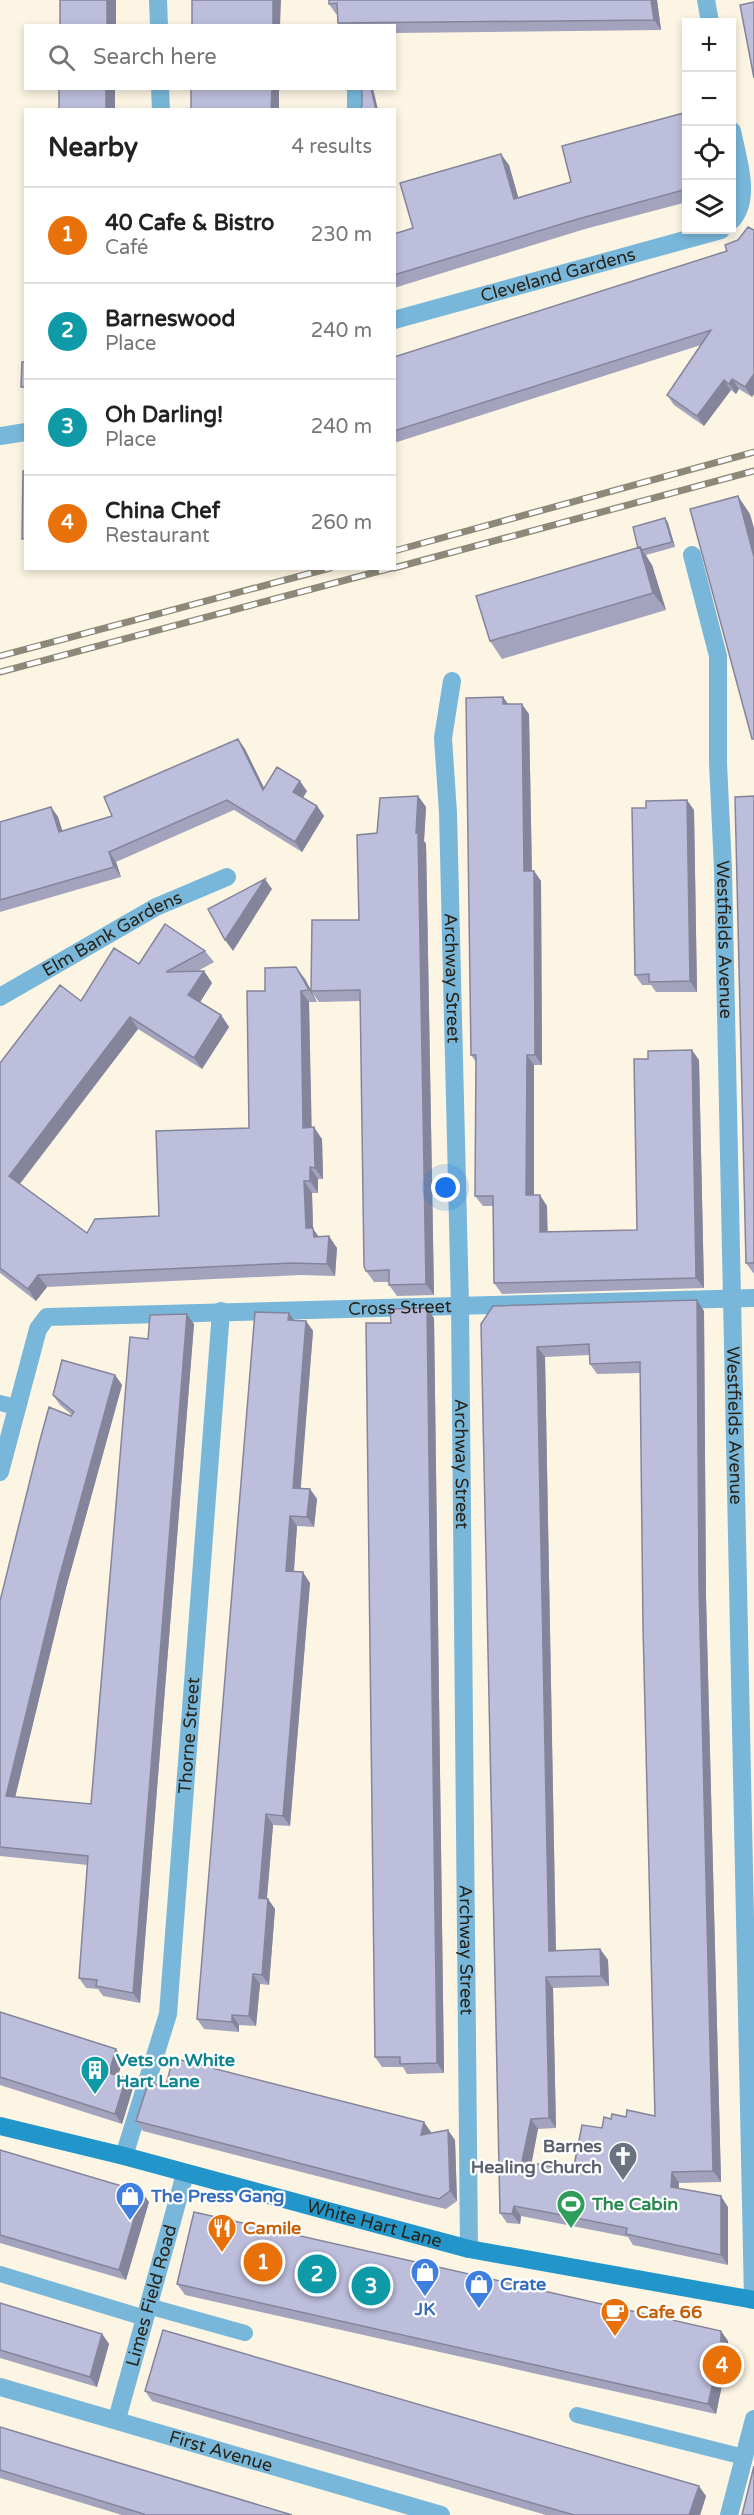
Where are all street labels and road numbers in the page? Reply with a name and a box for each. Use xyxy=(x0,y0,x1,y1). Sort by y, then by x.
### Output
street label: Cleveland Gardens xyxy=(478,243,638,307)
street label: Westfields Avenue xyxy=(712,860,737,1019)
street label: Elm Bank Gardens xyxy=(38,886,185,981)
street label: Archway Street xyxy=(439,913,465,1044)
street label: Cross Street xyxy=(348,1295,452,1320)
street label: Westfields Avenue xyxy=(722,1346,747,1505)
street label: Archway Street xyxy=(450,1399,473,1529)
street label: Thorne Street xyxy=(174,1676,204,1795)
street label: Archway Street xyxy=(455,1885,478,2015)
street label: White Hart Lane xyxy=(304,2195,445,2252)
street label: Limes Field Road xyxy=(121,2222,181,2369)
street label: First Avenue xyxy=(167,2426,275,2477)

